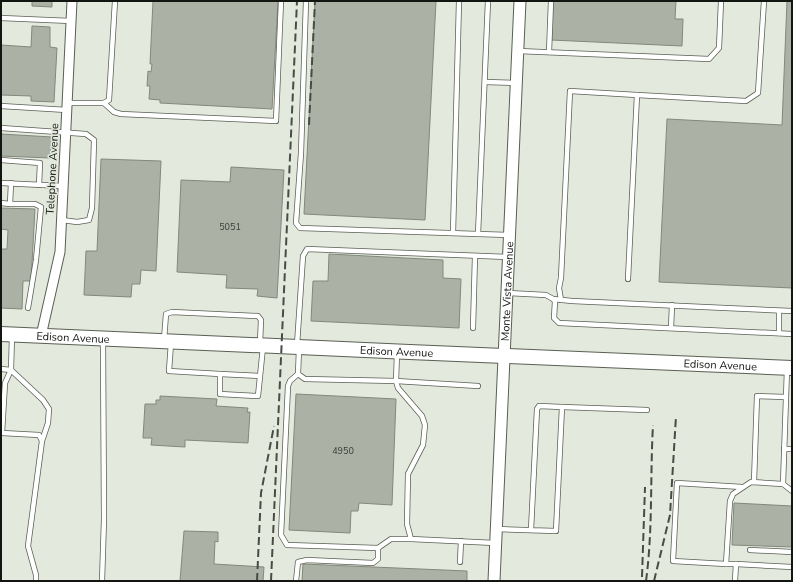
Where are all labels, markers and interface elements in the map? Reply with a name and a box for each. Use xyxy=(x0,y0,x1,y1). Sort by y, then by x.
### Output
street label: Telephone Avenue xyxy=(43,123,62,215)
house number: 5051 xyxy=(219,221,241,233)
street label: Monte Vista Avenue xyxy=(498,241,517,341)
street label: Edison Avenue xyxy=(36,329,110,347)
street label: Edison Avenue xyxy=(360,343,434,361)
street label: Edison Avenue xyxy=(683,356,757,374)
house number: 4950 xyxy=(332,445,354,457)

